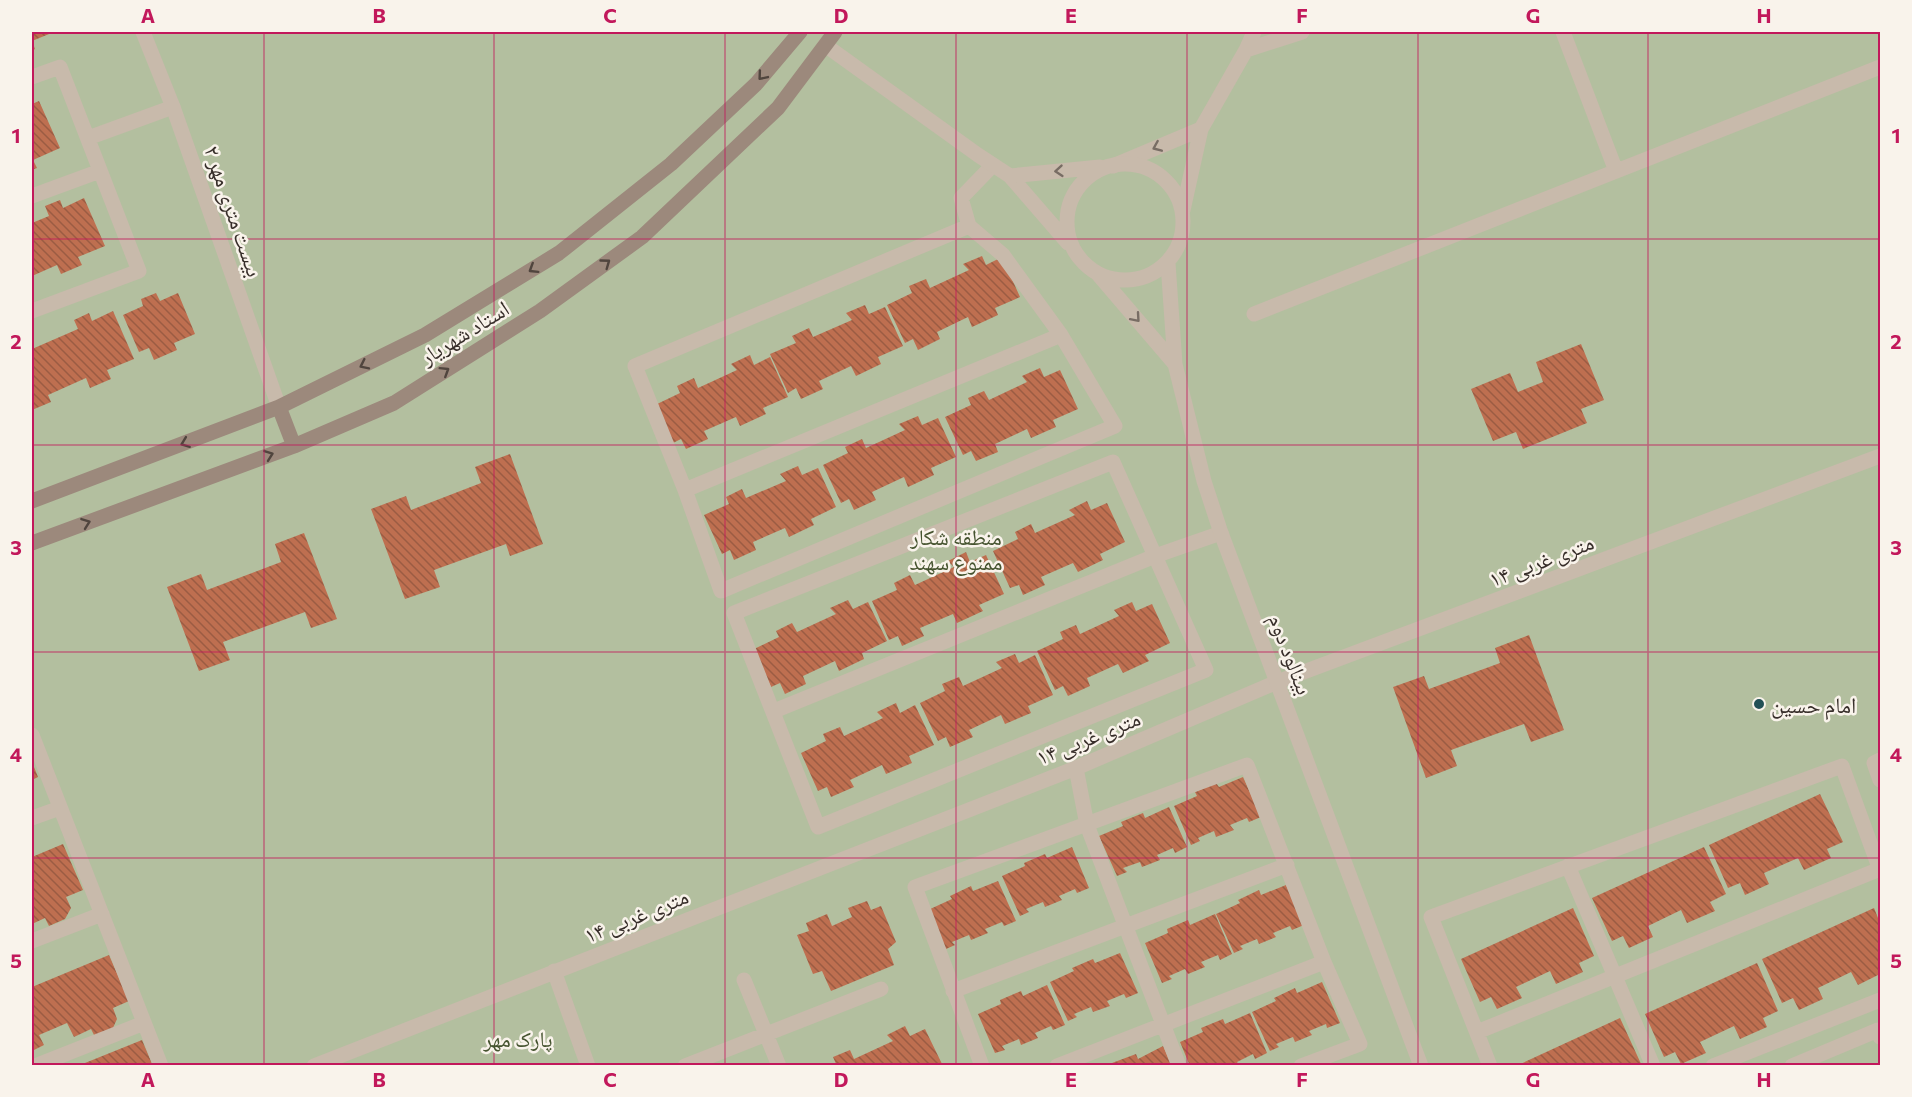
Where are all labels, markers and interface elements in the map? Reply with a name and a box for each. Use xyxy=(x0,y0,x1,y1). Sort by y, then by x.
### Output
text: A xyxy=(141,3,155,27)
text: B xyxy=(372,3,386,27)
text: C xyxy=(603,3,617,27)
text: D xyxy=(834,3,848,27)
text: E xyxy=(1065,3,1077,27)
text: F xyxy=(1296,3,1308,27)
text: G xyxy=(1526,3,1540,27)
text: H xyxy=(1757,3,1772,27)
one-way arrow xyxy=(759,70,770,81)
text: 1 xyxy=(11,123,21,147)
text: 1 xyxy=(1891,123,1901,147)
one-way arrow xyxy=(1153,140,1164,152)
street label: بیست متری مهر ۲ xyxy=(198,142,269,280)
one-way arrow xyxy=(1054,164,1063,177)
one-way arrow xyxy=(600,259,611,270)
one-way arrow xyxy=(529,261,539,273)
street label: استاد شهریار xyxy=(414,294,514,370)
one-way arrow xyxy=(1129,311,1140,322)
text: 2 xyxy=(10,329,22,353)
text: 2 xyxy=(1890,329,1902,353)
one-way arrow xyxy=(359,358,370,370)
one-way arrow xyxy=(438,367,449,378)
one-way arrow xyxy=(180,436,191,448)
one-way arrow xyxy=(263,450,274,462)
one-way arrow xyxy=(81,517,91,530)
park label: منطقه شکار ممنوع سهند xyxy=(909,523,1003,576)
street label: ۱۴ متری غربی xyxy=(1485,528,1597,593)
text: 3 xyxy=(10,535,22,559)
text: 3 xyxy=(1890,535,1902,559)
street label: بینالود دوم xyxy=(1261,610,1319,699)
place label: امام حسین xyxy=(1771,691,1856,720)
marker: امام حسین xyxy=(1752,697,1766,711)
street label: ۱۴ متری غربی xyxy=(1032,704,1144,771)
text: 4 xyxy=(10,742,22,766)
text: 4 xyxy=(1890,742,1902,766)
street label: ۱۴ متری غربی xyxy=(580,882,692,949)
text: 5 xyxy=(10,948,22,972)
text: 5 xyxy=(1890,948,1902,972)
park label: پارک مهر xyxy=(482,1025,553,1053)
text: A xyxy=(141,1067,155,1091)
text: B xyxy=(372,1067,386,1091)
text: C xyxy=(603,1067,617,1091)
text: D xyxy=(834,1067,848,1091)
text: E xyxy=(1065,1067,1077,1091)
text: F xyxy=(1296,1067,1308,1091)
text: G xyxy=(1526,1067,1540,1091)
text: H xyxy=(1757,1067,1772,1091)

